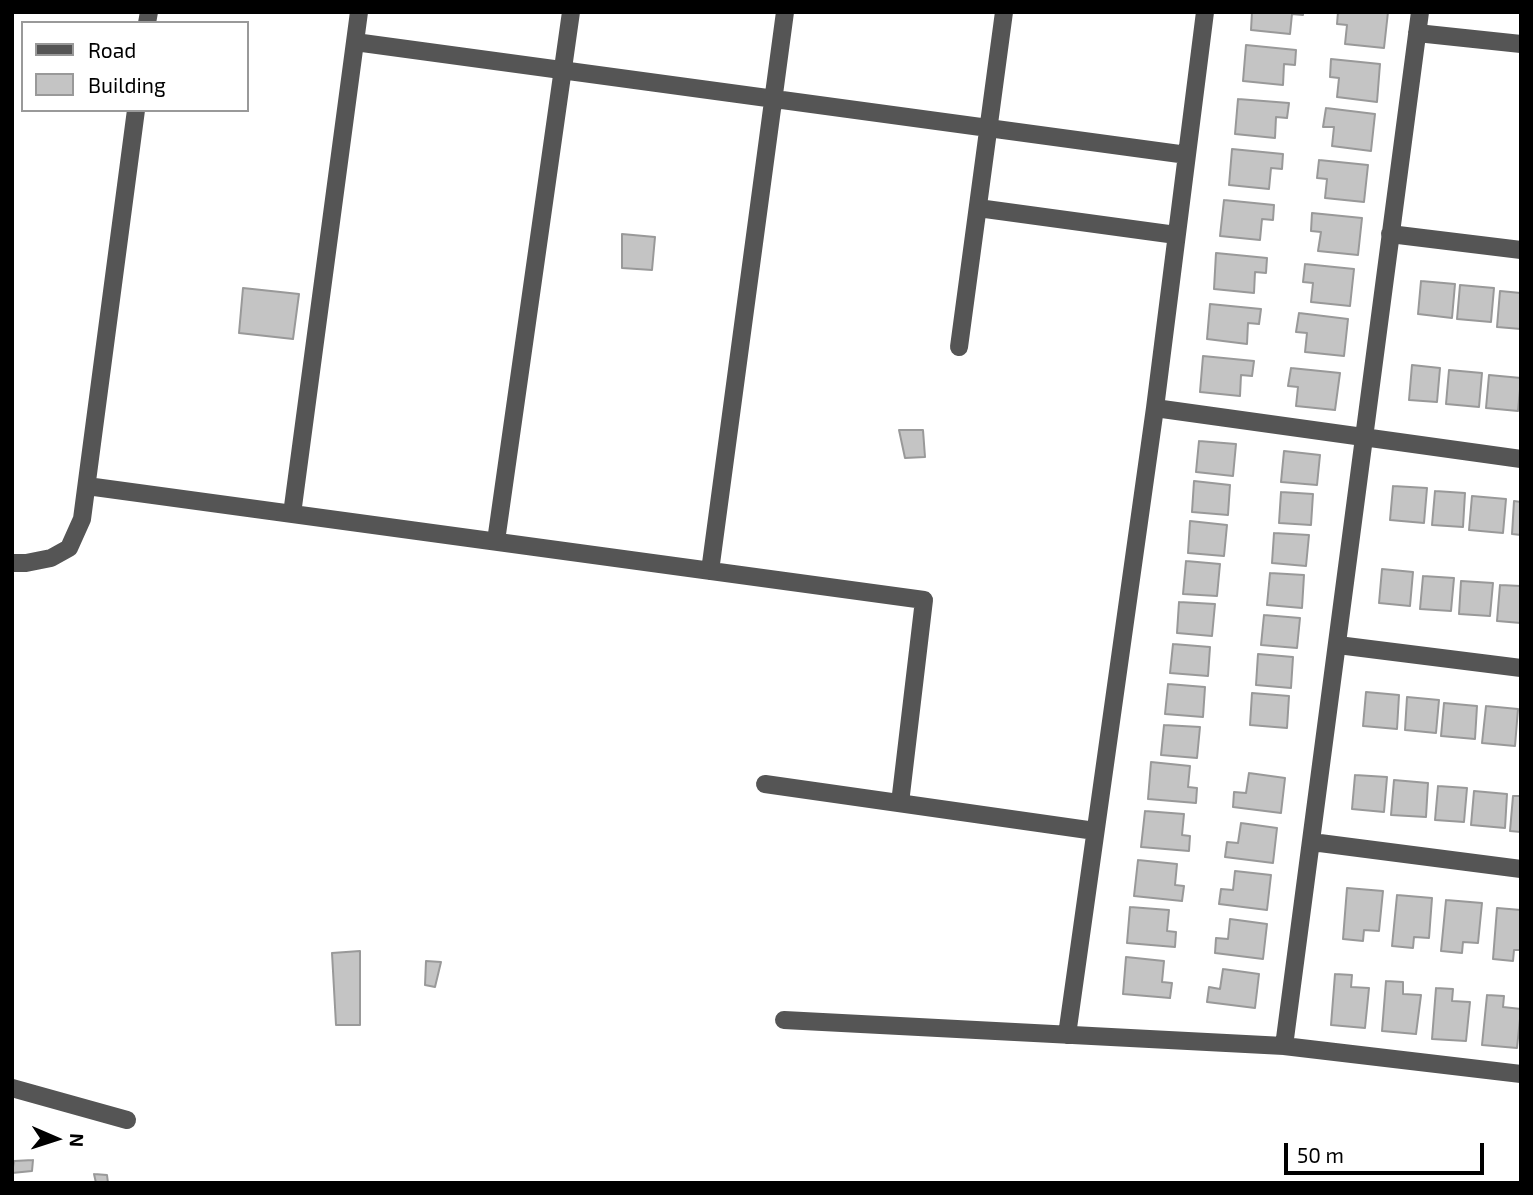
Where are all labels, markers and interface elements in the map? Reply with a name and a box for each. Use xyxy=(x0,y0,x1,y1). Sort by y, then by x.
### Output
legend xyxy=(21,21,248,112)
text: Road xyxy=(88,37,136,62)
text: Building xyxy=(88,72,166,97)
north arrow xyxy=(21,1104,91,1174)
scale bar xyxy=(1288,1128,1488,1172)
text: N xyxy=(66,1133,89,1148)
text: 50 m xyxy=(1297,1142,1344,1167)

